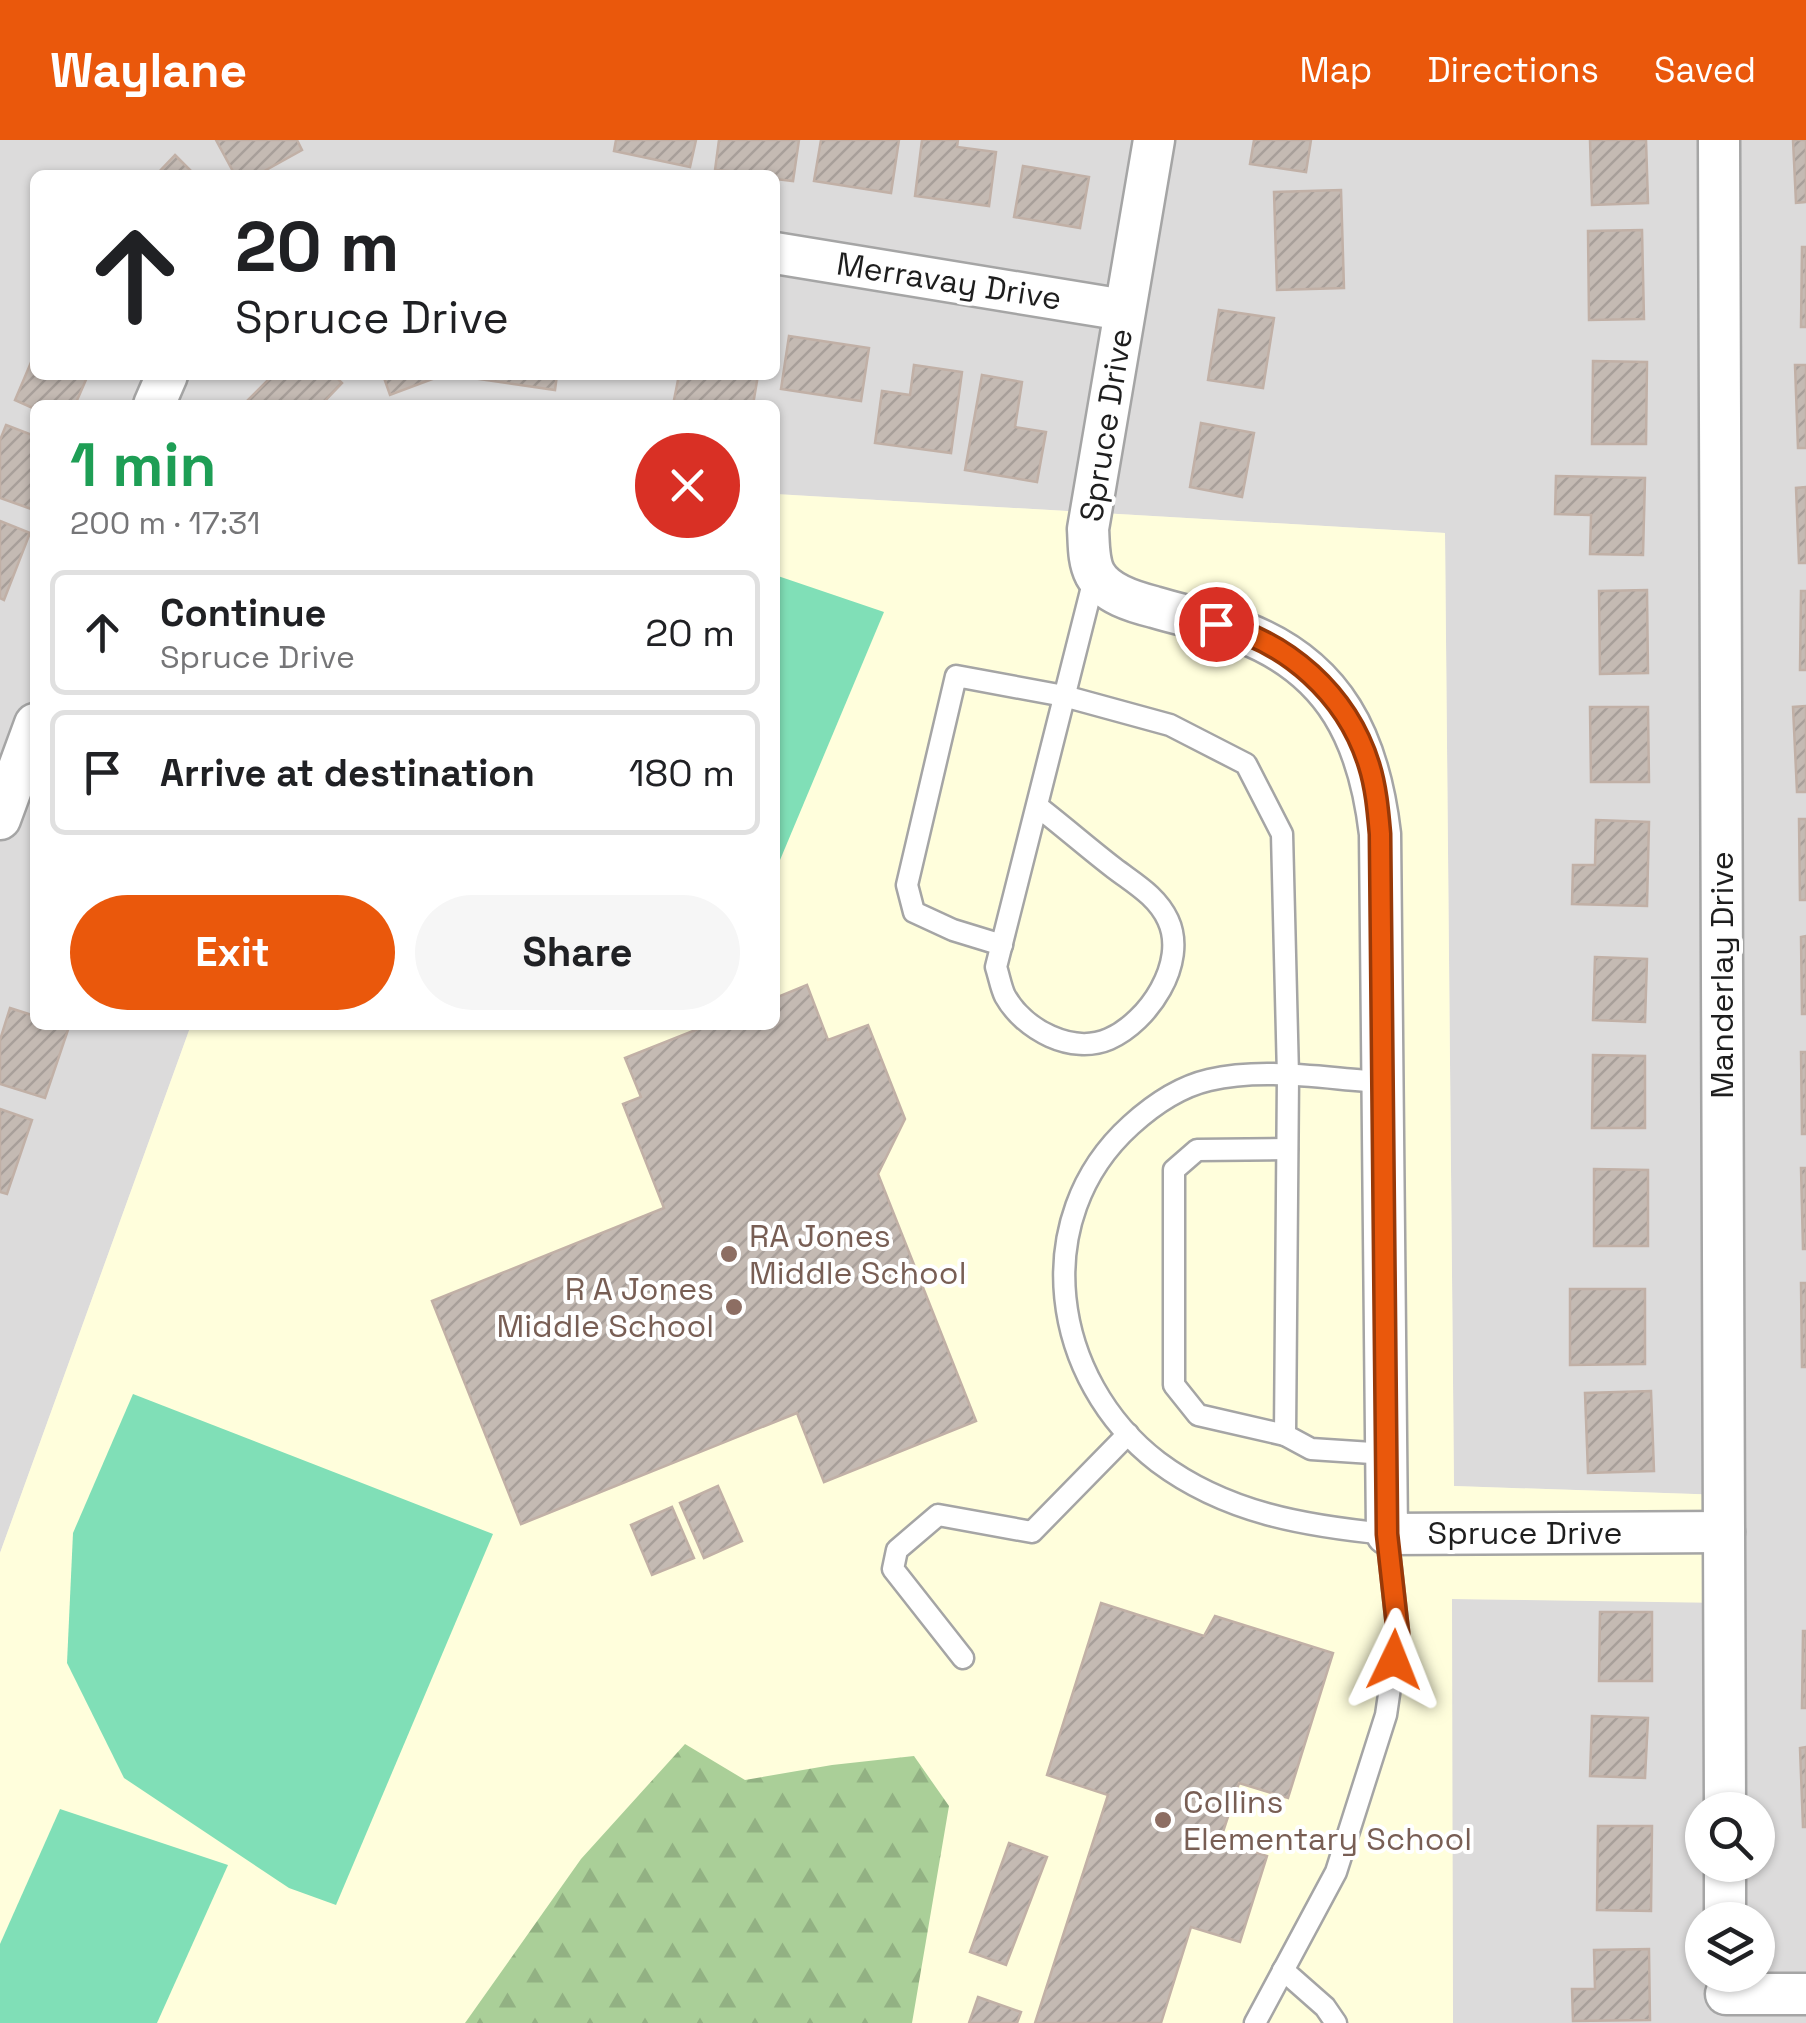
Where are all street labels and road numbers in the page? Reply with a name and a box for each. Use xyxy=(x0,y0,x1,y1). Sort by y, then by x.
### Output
street label: Merravay Drive xyxy=(834,243,1064,319)
street label: Spruce Drive xyxy=(1071,326,1141,524)
street label: Manderlay Drive xyxy=(1702,851,1742,1099)
street label: Spruce Drive xyxy=(1428,1513,1622,1553)

